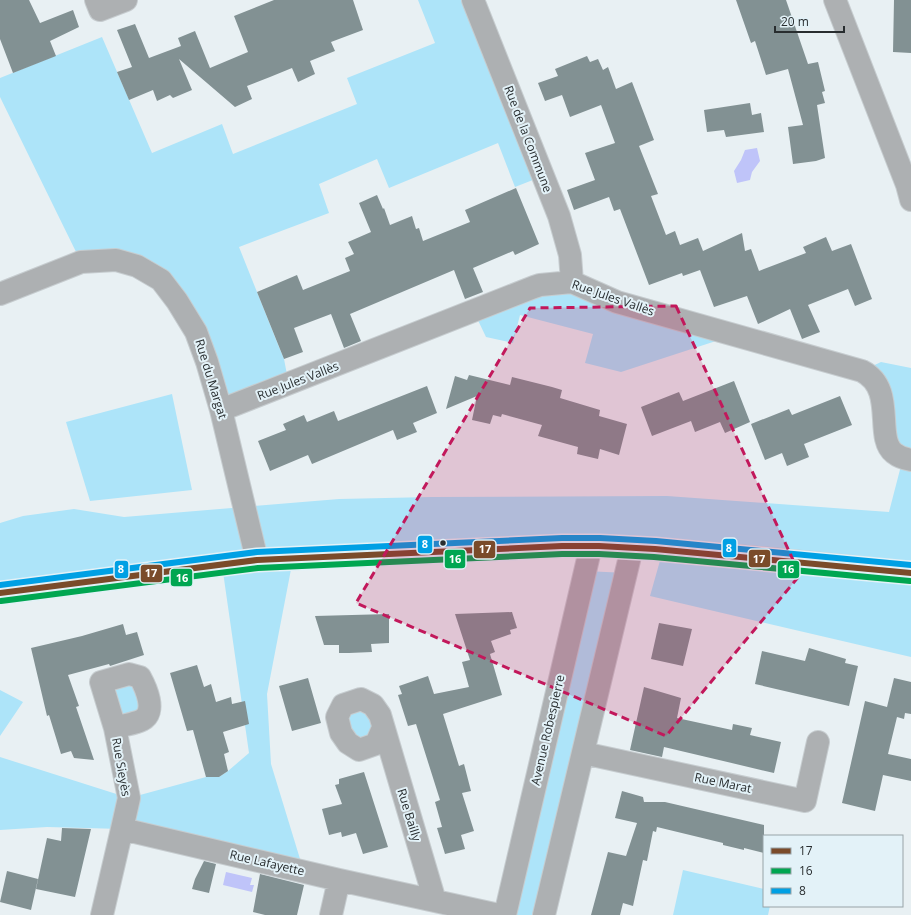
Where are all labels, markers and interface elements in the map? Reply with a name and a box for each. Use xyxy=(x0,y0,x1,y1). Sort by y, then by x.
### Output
scale bar xyxy=(775,8,844,34)
text: 20 m xyxy=(781,13,809,30)
street label: Rue de la Commune xyxy=(500,83,557,195)
street label: Rue Jules Vallès xyxy=(570,275,657,320)
street label: Rue du Margat xyxy=(191,337,232,421)
street label: Rue Jules Vallès xyxy=(255,357,341,404)
line badge: 8 xyxy=(417,535,433,554)
text: 8 xyxy=(422,536,428,551)
unlabelled marker xyxy=(438,538,448,548)
line badge: 8 xyxy=(722,538,737,558)
line badge: 17 xyxy=(473,540,496,559)
text: 8 xyxy=(726,540,732,555)
text: 17 xyxy=(479,541,491,556)
line badge: 16 xyxy=(444,549,466,569)
line badge: 17 xyxy=(748,549,771,568)
text: 16 xyxy=(449,551,461,566)
text: 17 xyxy=(753,551,765,566)
line badge: 8 xyxy=(114,560,129,579)
line badge: 16 xyxy=(777,560,800,579)
text: 8 xyxy=(118,561,124,576)
text: 16 xyxy=(782,561,794,576)
line badge: 17 xyxy=(140,564,163,583)
text: 17 xyxy=(145,565,157,580)
line badge: 16 xyxy=(170,568,193,587)
text: 16 xyxy=(176,570,188,585)
street label: Avenue Robespierre xyxy=(527,673,569,787)
street label: Rue Sieyès xyxy=(108,736,135,798)
street label: Rue Marat xyxy=(693,768,753,797)
street label: Rue Bailly xyxy=(393,786,426,844)
legend xyxy=(763,835,903,907)
text: 17 xyxy=(799,842,813,859)
street label: Rue Lafayette xyxy=(228,846,306,879)
text: 16 xyxy=(799,862,813,879)
text: 8 xyxy=(799,882,806,899)

